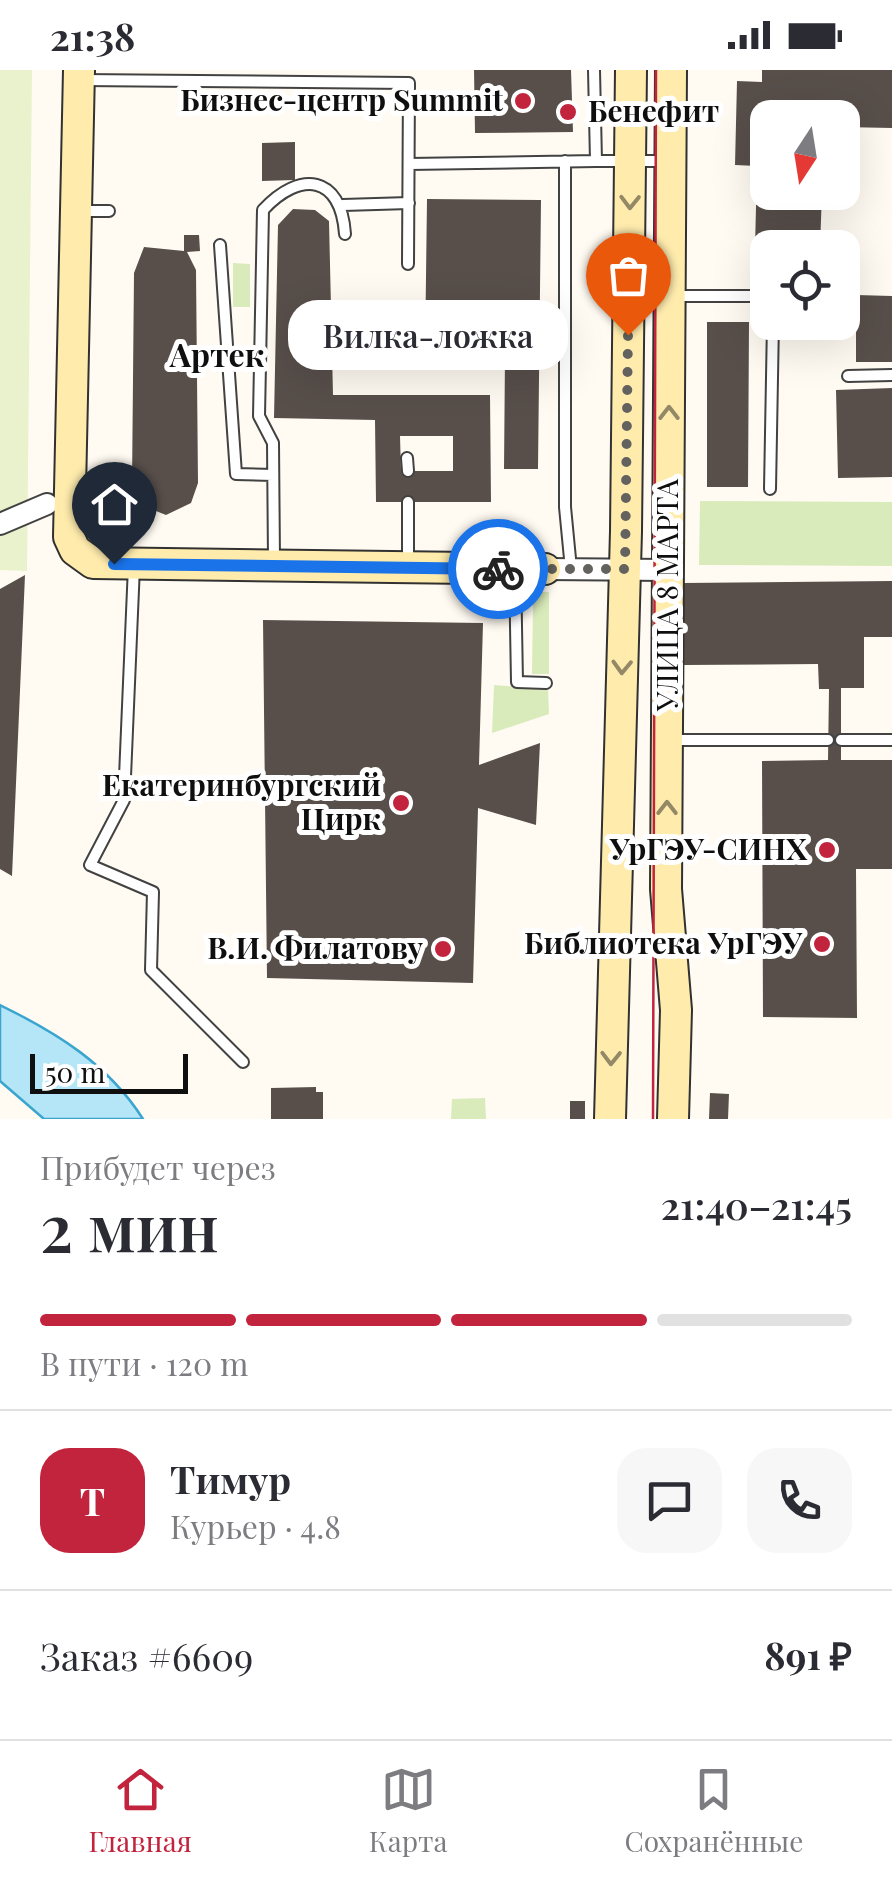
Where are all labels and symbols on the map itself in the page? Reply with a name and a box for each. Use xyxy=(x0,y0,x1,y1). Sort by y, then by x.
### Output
place label: Бизнес-центр Summit xyxy=(180,79,503,119)
marker: Бизнес-центр Summit xyxy=(512,90,534,112)
place label: Бенефит xyxy=(588,90,719,130)
north arrow xyxy=(750,100,860,210)
marker: Бенефит xyxy=(557,101,579,123)
one-way arrow xyxy=(619,195,640,211)
pin xyxy=(586,233,671,336)
callout: Вилка-ложка xyxy=(288,300,568,370)
district label: Артек xyxy=(169,332,265,375)
one-way arrow xyxy=(658,404,680,420)
pin xyxy=(72,462,157,565)
street label: УЛИЦА 8 МАРТА xyxy=(646,478,686,712)
courier xyxy=(448,519,548,619)
one-way arrow xyxy=(612,659,633,675)
place label: Екатеринбургский Цирк xyxy=(102,764,382,838)
marker: Екатеринбургский Цирк xyxy=(390,792,412,814)
one-way arrow xyxy=(656,799,678,814)
place label: УрГЭУ-СИНХ xyxy=(609,828,808,868)
marker: УрГЭУ-СИНХ xyxy=(816,839,838,861)
place label: Библиотека УрГЭУ xyxy=(524,922,803,962)
place label: В.И. Филатову xyxy=(207,927,423,967)
marker: Библиотека УрГЭУ xyxy=(811,933,833,955)
marker: В.И. Филатову xyxy=(432,938,454,960)
scale bar xyxy=(30,1049,188,1094)
one-way arrow xyxy=(600,1050,621,1066)

